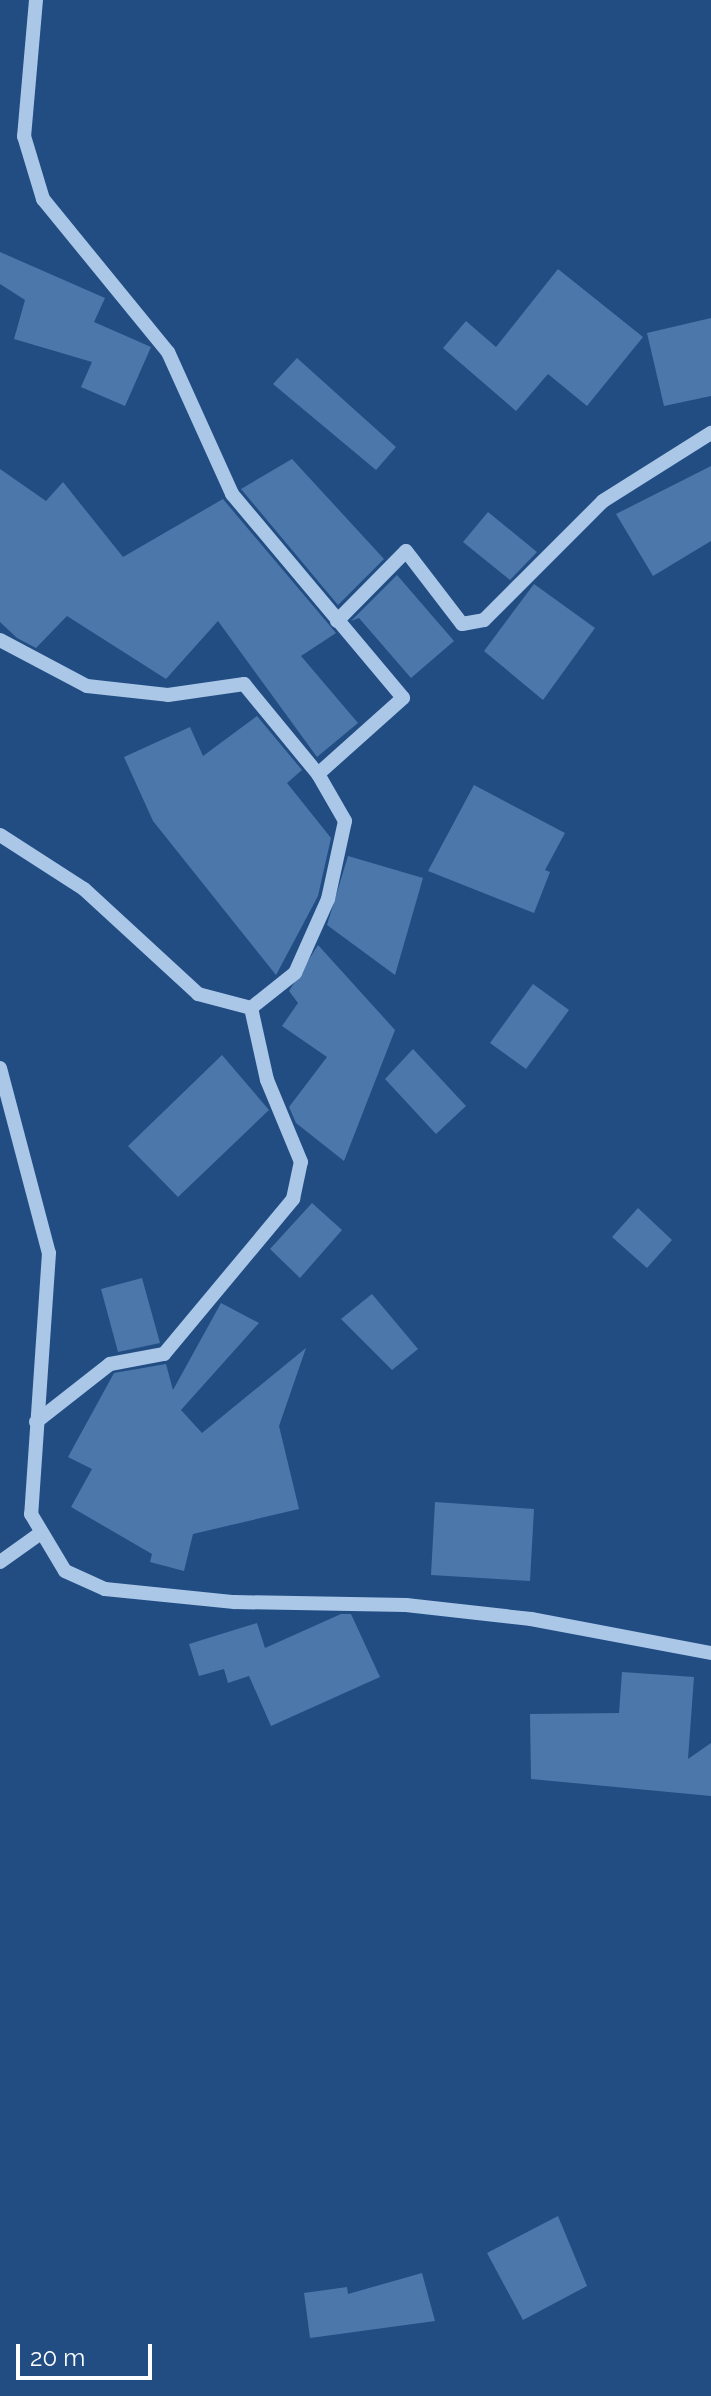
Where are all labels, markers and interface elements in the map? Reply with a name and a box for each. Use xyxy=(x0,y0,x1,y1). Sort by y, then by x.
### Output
scale bar xyxy=(20,2328,156,2378)
text: 20 m xyxy=(30,2343,85,2372)

